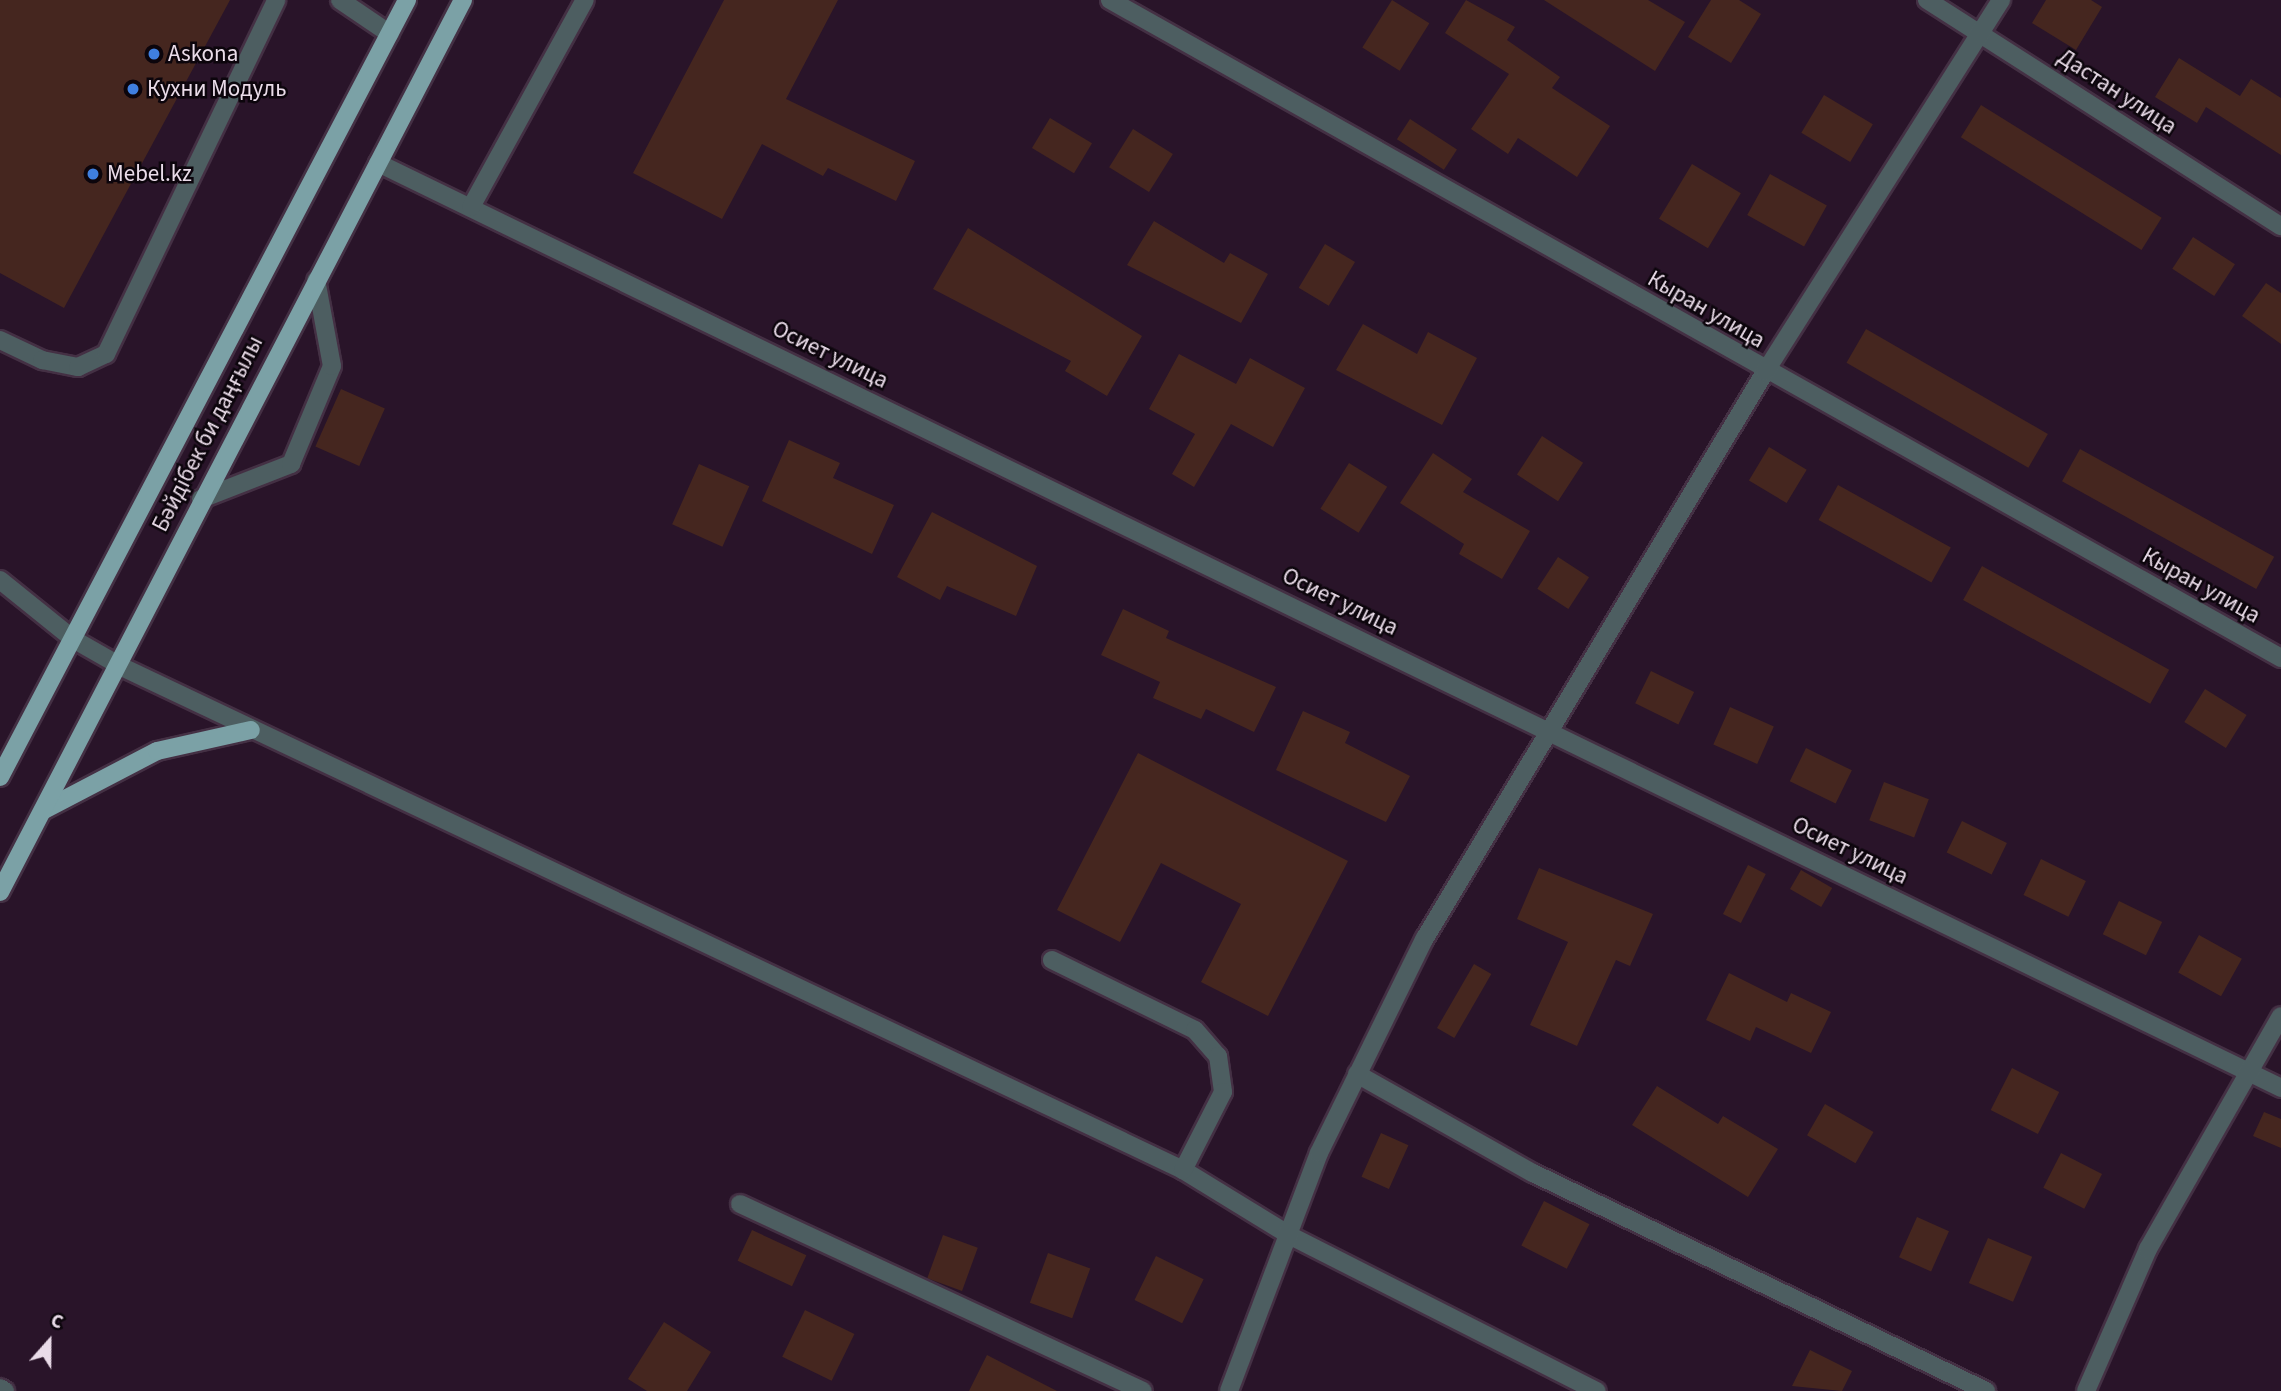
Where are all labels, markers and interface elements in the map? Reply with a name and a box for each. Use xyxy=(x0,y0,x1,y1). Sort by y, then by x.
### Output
place label: Askona xyxy=(168,40,238,68)
street label: Дастан улица xyxy=(2052,43,2182,141)
marker: Askona xyxy=(146,46,162,62)
place label: Кухни Модуль xyxy=(147,75,287,103)
marker: Кухни Модуль xyxy=(125,81,141,97)
place label: Mebel.kz xyxy=(107,160,192,188)
marker: Mebel.kz xyxy=(85,166,101,182)
street label: Кыран улица xyxy=(1643,265,1769,355)
street label: Осиет улица xyxy=(768,315,892,395)
street label: Бәйдібек би даңғылы xyxy=(147,332,269,536)
street label: Кыран улица xyxy=(2137,542,2265,630)
street label: Осиет улица xyxy=(1278,562,1402,642)
street label: Осиет улица xyxy=(1788,811,1912,891)
north arrow xyxy=(14,1307,84,1377)
text: С xyxy=(47,1307,67,1337)

